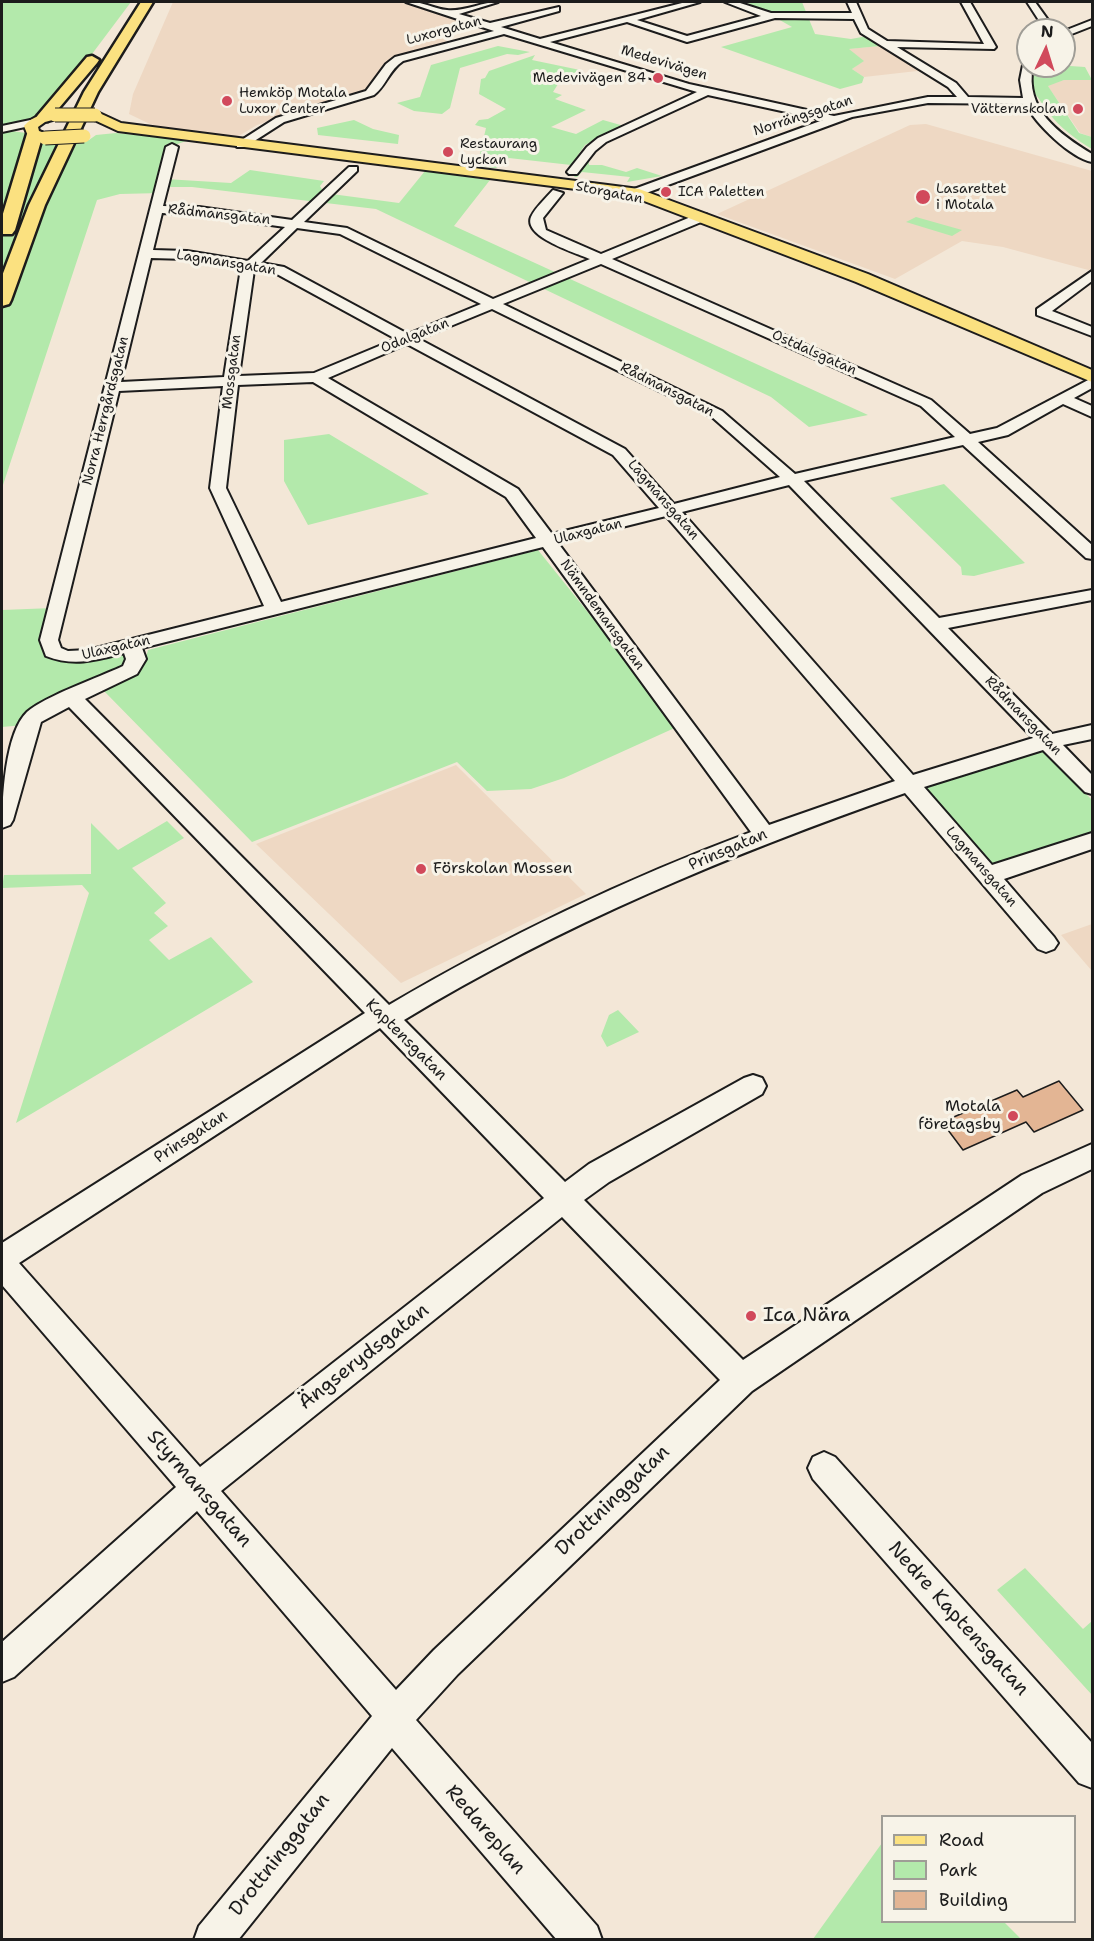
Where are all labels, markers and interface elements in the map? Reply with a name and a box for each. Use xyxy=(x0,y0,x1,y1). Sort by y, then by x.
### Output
street label: Luxorgatan xyxy=(405,13,483,49)
north arrow xyxy=(1016,18,1076,78)
text: N xyxy=(1040,21,1054,42)
street label: Medevivägen xyxy=(619,42,709,84)
place label: Medevivägen 84 xyxy=(533,70,646,86)
marker: Medevivägen 84 xyxy=(651,71,665,85)
place label: Hemköp Motala Luxor Center xyxy=(239,85,347,118)
street label: Norrängsgatan xyxy=(751,92,855,140)
marker: Hemköp Motala Luxor Center xyxy=(220,94,234,108)
place label: Vätternskolan xyxy=(971,101,1066,117)
marker: Vätternskolan xyxy=(1071,102,1085,116)
place label: Restaurang Lyckan xyxy=(460,136,537,168)
marker: Restaurang Lyckan xyxy=(441,145,455,159)
street label: Storgatan xyxy=(574,178,644,208)
place label: Lasarettet i Motala xyxy=(936,181,1006,214)
place label: ICA Paletten xyxy=(678,184,764,200)
marker: ICA Paletten xyxy=(659,185,673,199)
marker: Lasarettet i Motala xyxy=(914,188,932,206)
street label: Rådmansgatan xyxy=(167,201,271,229)
street label: Lagmansgatan xyxy=(175,247,277,279)
street label: Odalgatan xyxy=(379,315,451,357)
street label: Ostdalsgatan xyxy=(769,327,859,379)
street label: Mossgatan xyxy=(219,334,245,410)
street label: Norra Herrgårdsgatan xyxy=(79,335,133,487)
street label: Rådmansgatan xyxy=(617,359,717,421)
street label: Lagmansgatan xyxy=(624,457,702,543)
street label: Ulaxgatan xyxy=(552,515,624,549)
street label: Nämndemansgatan xyxy=(556,556,648,674)
street label: Ulaxgatan xyxy=(80,632,152,664)
street label: Rådmansgatan xyxy=(981,673,1065,759)
street label: Lagmansgatan xyxy=(942,824,1020,910)
street label: Prinsgatan xyxy=(686,825,770,875)
place label: Förskolan Mossen xyxy=(433,859,572,879)
marker: Förskolan Mossen xyxy=(414,862,428,876)
street label: Kaptensgatan xyxy=(361,995,451,1085)
place label: Motala företagsby xyxy=(918,1097,1001,1135)
street label: Prinsgatan xyxy=(151,1106,231,1168)
marker: Motala företagsby xyxy=(1006,1109,1020,1123)
street label: Ängserydsgatan xyxy=(294,1299,434,1415)
place label: Ica Nära xyxy=(763,1304,850,1328)
marker: Ica Nära xyxy=(744,1309,758,1323)
street label: Styrmansgatan xyxy=(141,1425,257,1553)
street label: Drottninggatan xyxy=(551,1441,675,1561)
street label: Nedre Kaptensgatan xyxy=(882,1537,1034,1701)
street label: Redareplan xyxy=(440,1780,530,1880)
street label: Drottninggatan xyxy=(225,1789,335,1921)
legend xyxy=(881,1815,1076,1923)
text: Road xyxy=(939,1828,984,1852)
text: Park xyxy=(939,1858,978,1882)
text: Building xyxy=(939,1888,1008,1912)

